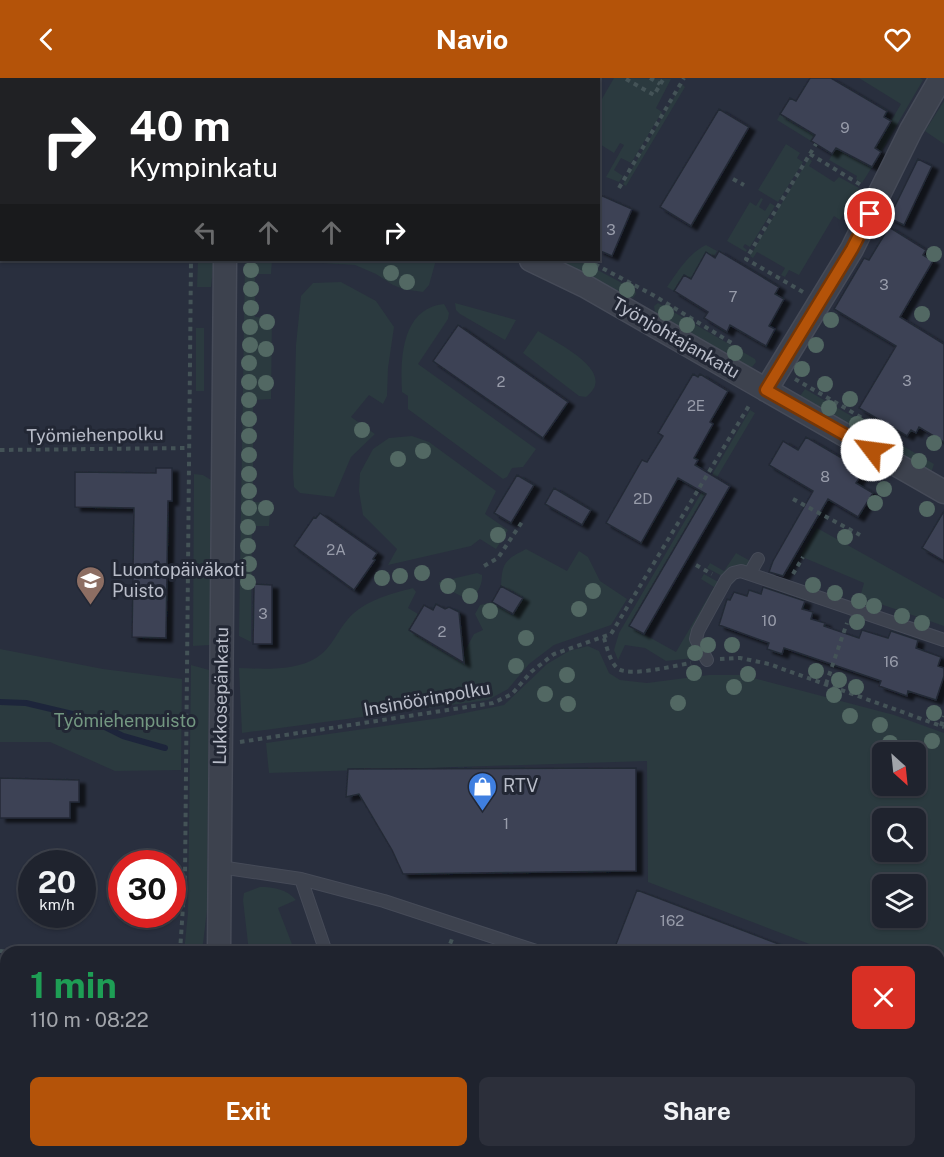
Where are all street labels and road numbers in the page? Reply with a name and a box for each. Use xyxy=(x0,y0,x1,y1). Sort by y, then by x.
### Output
street label: Työnjohtajankatu xyxy=(609,293,744,383)
street label: Työmiehenpolku xyxy=(26,423,164,446)
street label: Lukkosepänkatu xyxy=(209,627,232,765)
street label: Insinöörinpolku xyxy=(362,677,492,720)

